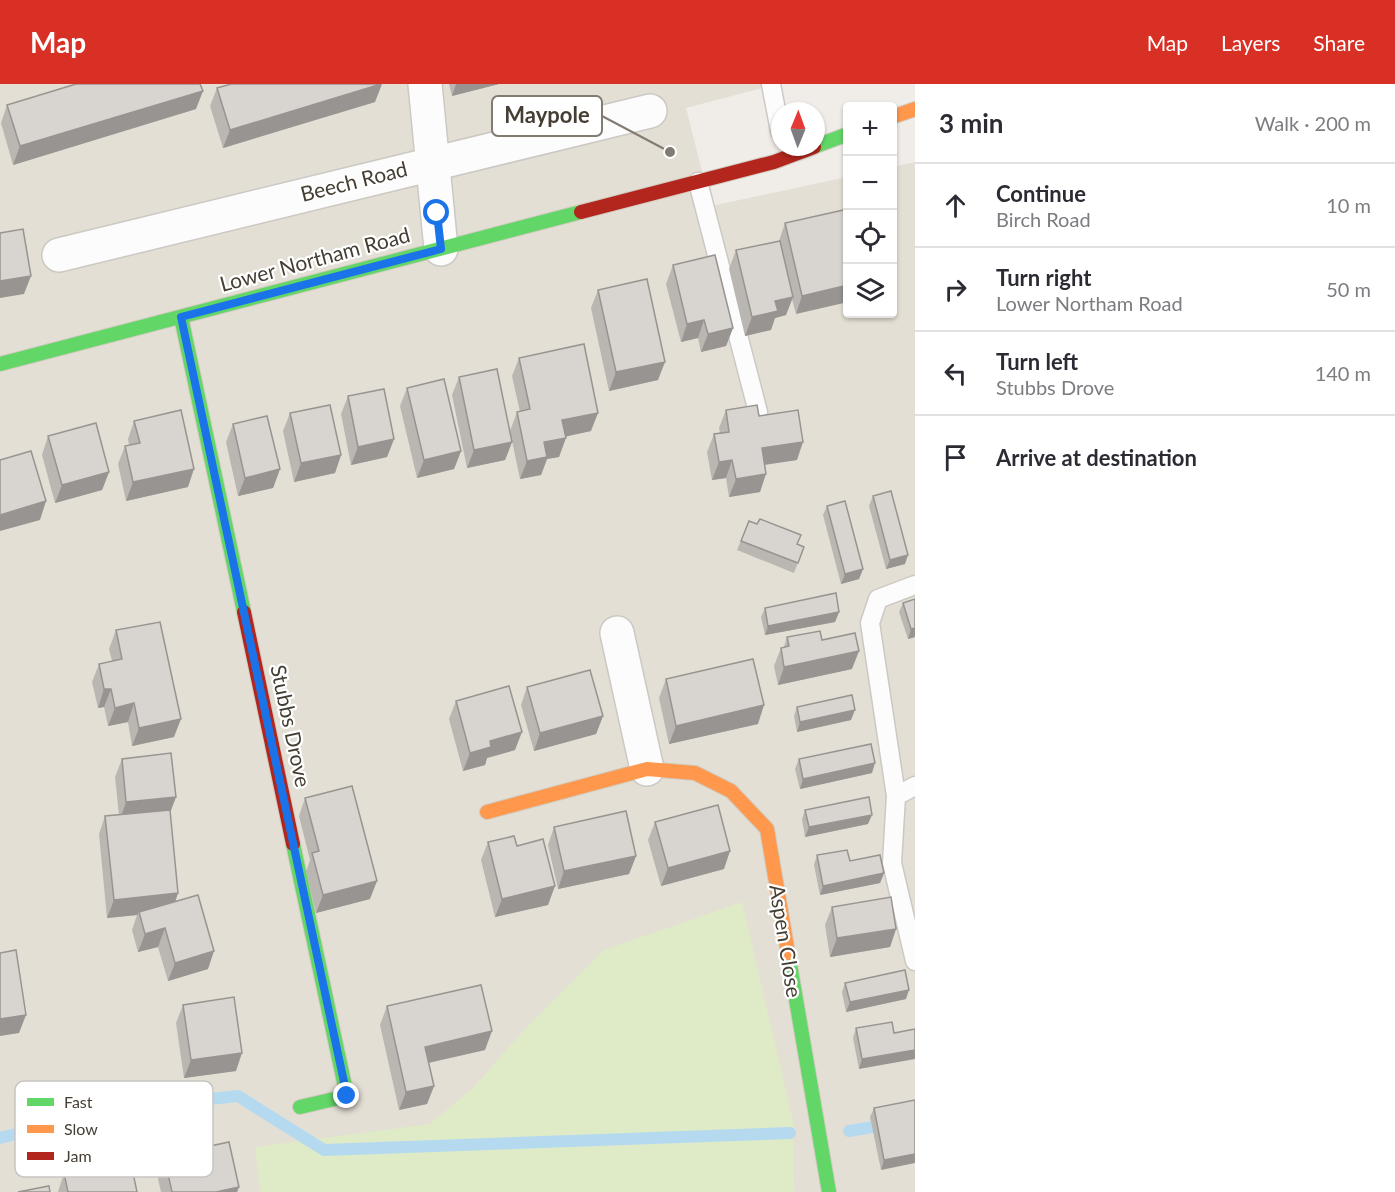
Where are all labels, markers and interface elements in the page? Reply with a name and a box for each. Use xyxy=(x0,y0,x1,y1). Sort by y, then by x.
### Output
text: Map xyxy=(30,25,86,59)
text: Map xyxy=(1147,30,1188,55)
text: Layers xyxy=(1221,30,1280,55)
text: Share xyxy=(1313,30,1365,55)
callout: Maypole xyxy=(492,96,602,136)
text: Maypole xyxy=(504,101,590,128)
north arrow xyxy=(771,102,825,156)
map controls xyxy=(843,102,897,318)
button: + xyxy=(843,102,897,156)
text: 3 min xyxy=(939,107,1003,139)
text: Walk · 200 m xyxy=(1255,111,1371,135)
street label: Beech Road xyxy=(298,155,410,206)
button: − xyxy=(843,156,897,210)
text: Continue xyxy=(996,180,1086,207)
icon: ahead xyxy=(939,189,972,222)
text: 10 m xyxy=(1326,193,1371,217)
route start xyxy=(423,199,449,225)
text: Birch Road xyxy=(996,207,1091,231)
button: locate xyxy=(843,210,897,264)
street label: Lower Northam Road xyxy=(217,221,412,296)
button: layers xyxy=(843,264,897,318)
text: Turn right xyxy=(996,264,1091,291)
icon: right xyxy=(939,273,972,306)
text: 50 m xyxy=(1326,277,1371,301)
text: Lower Northam Road xyxy=(996,291,1183,315)
text: Turn left xyxy=(996,348,1078,375)
icon: left xyxy=(939,357,972,390)
text: 140 m xyxy=(1315,361,1371,385)
text: Stubbs Drove xyxy=(996,375,1114,399)
icon: arrive xyxy=(939,441,972,474)
text: Arrive at destination xyxy=(996,444,1197,471)
street label: Stubbs Drove xyxy=(266,662,317,789)
street label: Aspen Close xyxy=(765,882,808,999)
legend xyxy=(15,1081,213,1177)
route end xyxy=(333,1082,359,1108)
text: Fast xyxy=(64,1092,93,1111)
text: Slow xyxy=(64,1119,98,1138)
text: Jam xyxy=(64,1146,92,1165)

